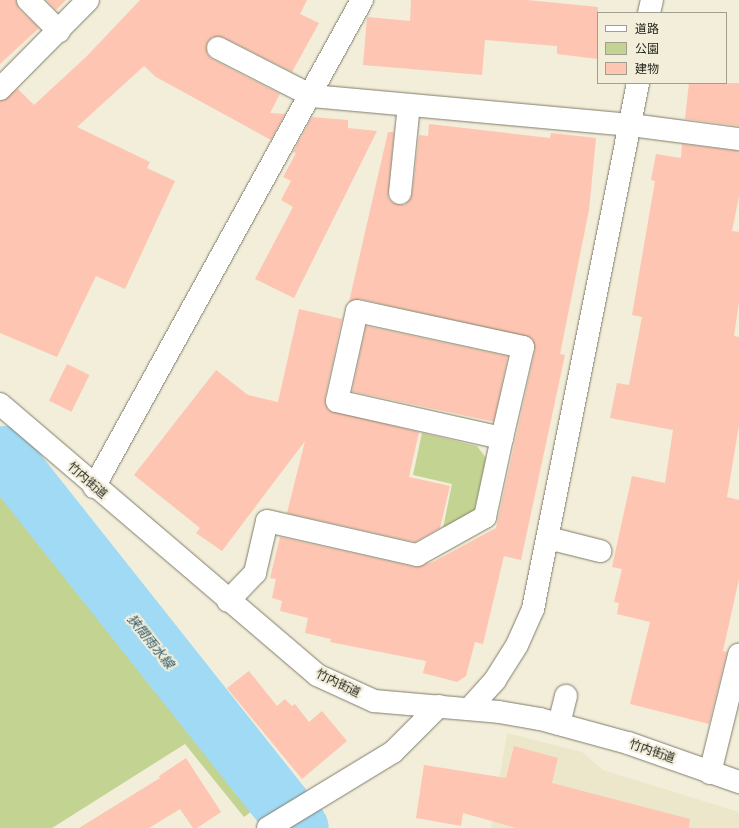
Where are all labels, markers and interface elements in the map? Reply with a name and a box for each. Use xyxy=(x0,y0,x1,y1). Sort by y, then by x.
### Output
legend xyxy=(597,12,727,84)
text: 道路 xyxy=(635,22,659,37)
text: 公園 xyxy=(635,42,659,57)
text: 建物 xyxy=(635,62,659,77)
street label: 竹内街道 xyxy=(64,460,110,502)
water label: 狭間雨水線 xyxy=(123,612,177,672)
street label: 竹内街道 xyxy=(313,667,363,701)
street label: 竹内街道 xyxy=(627,737,677,767)

